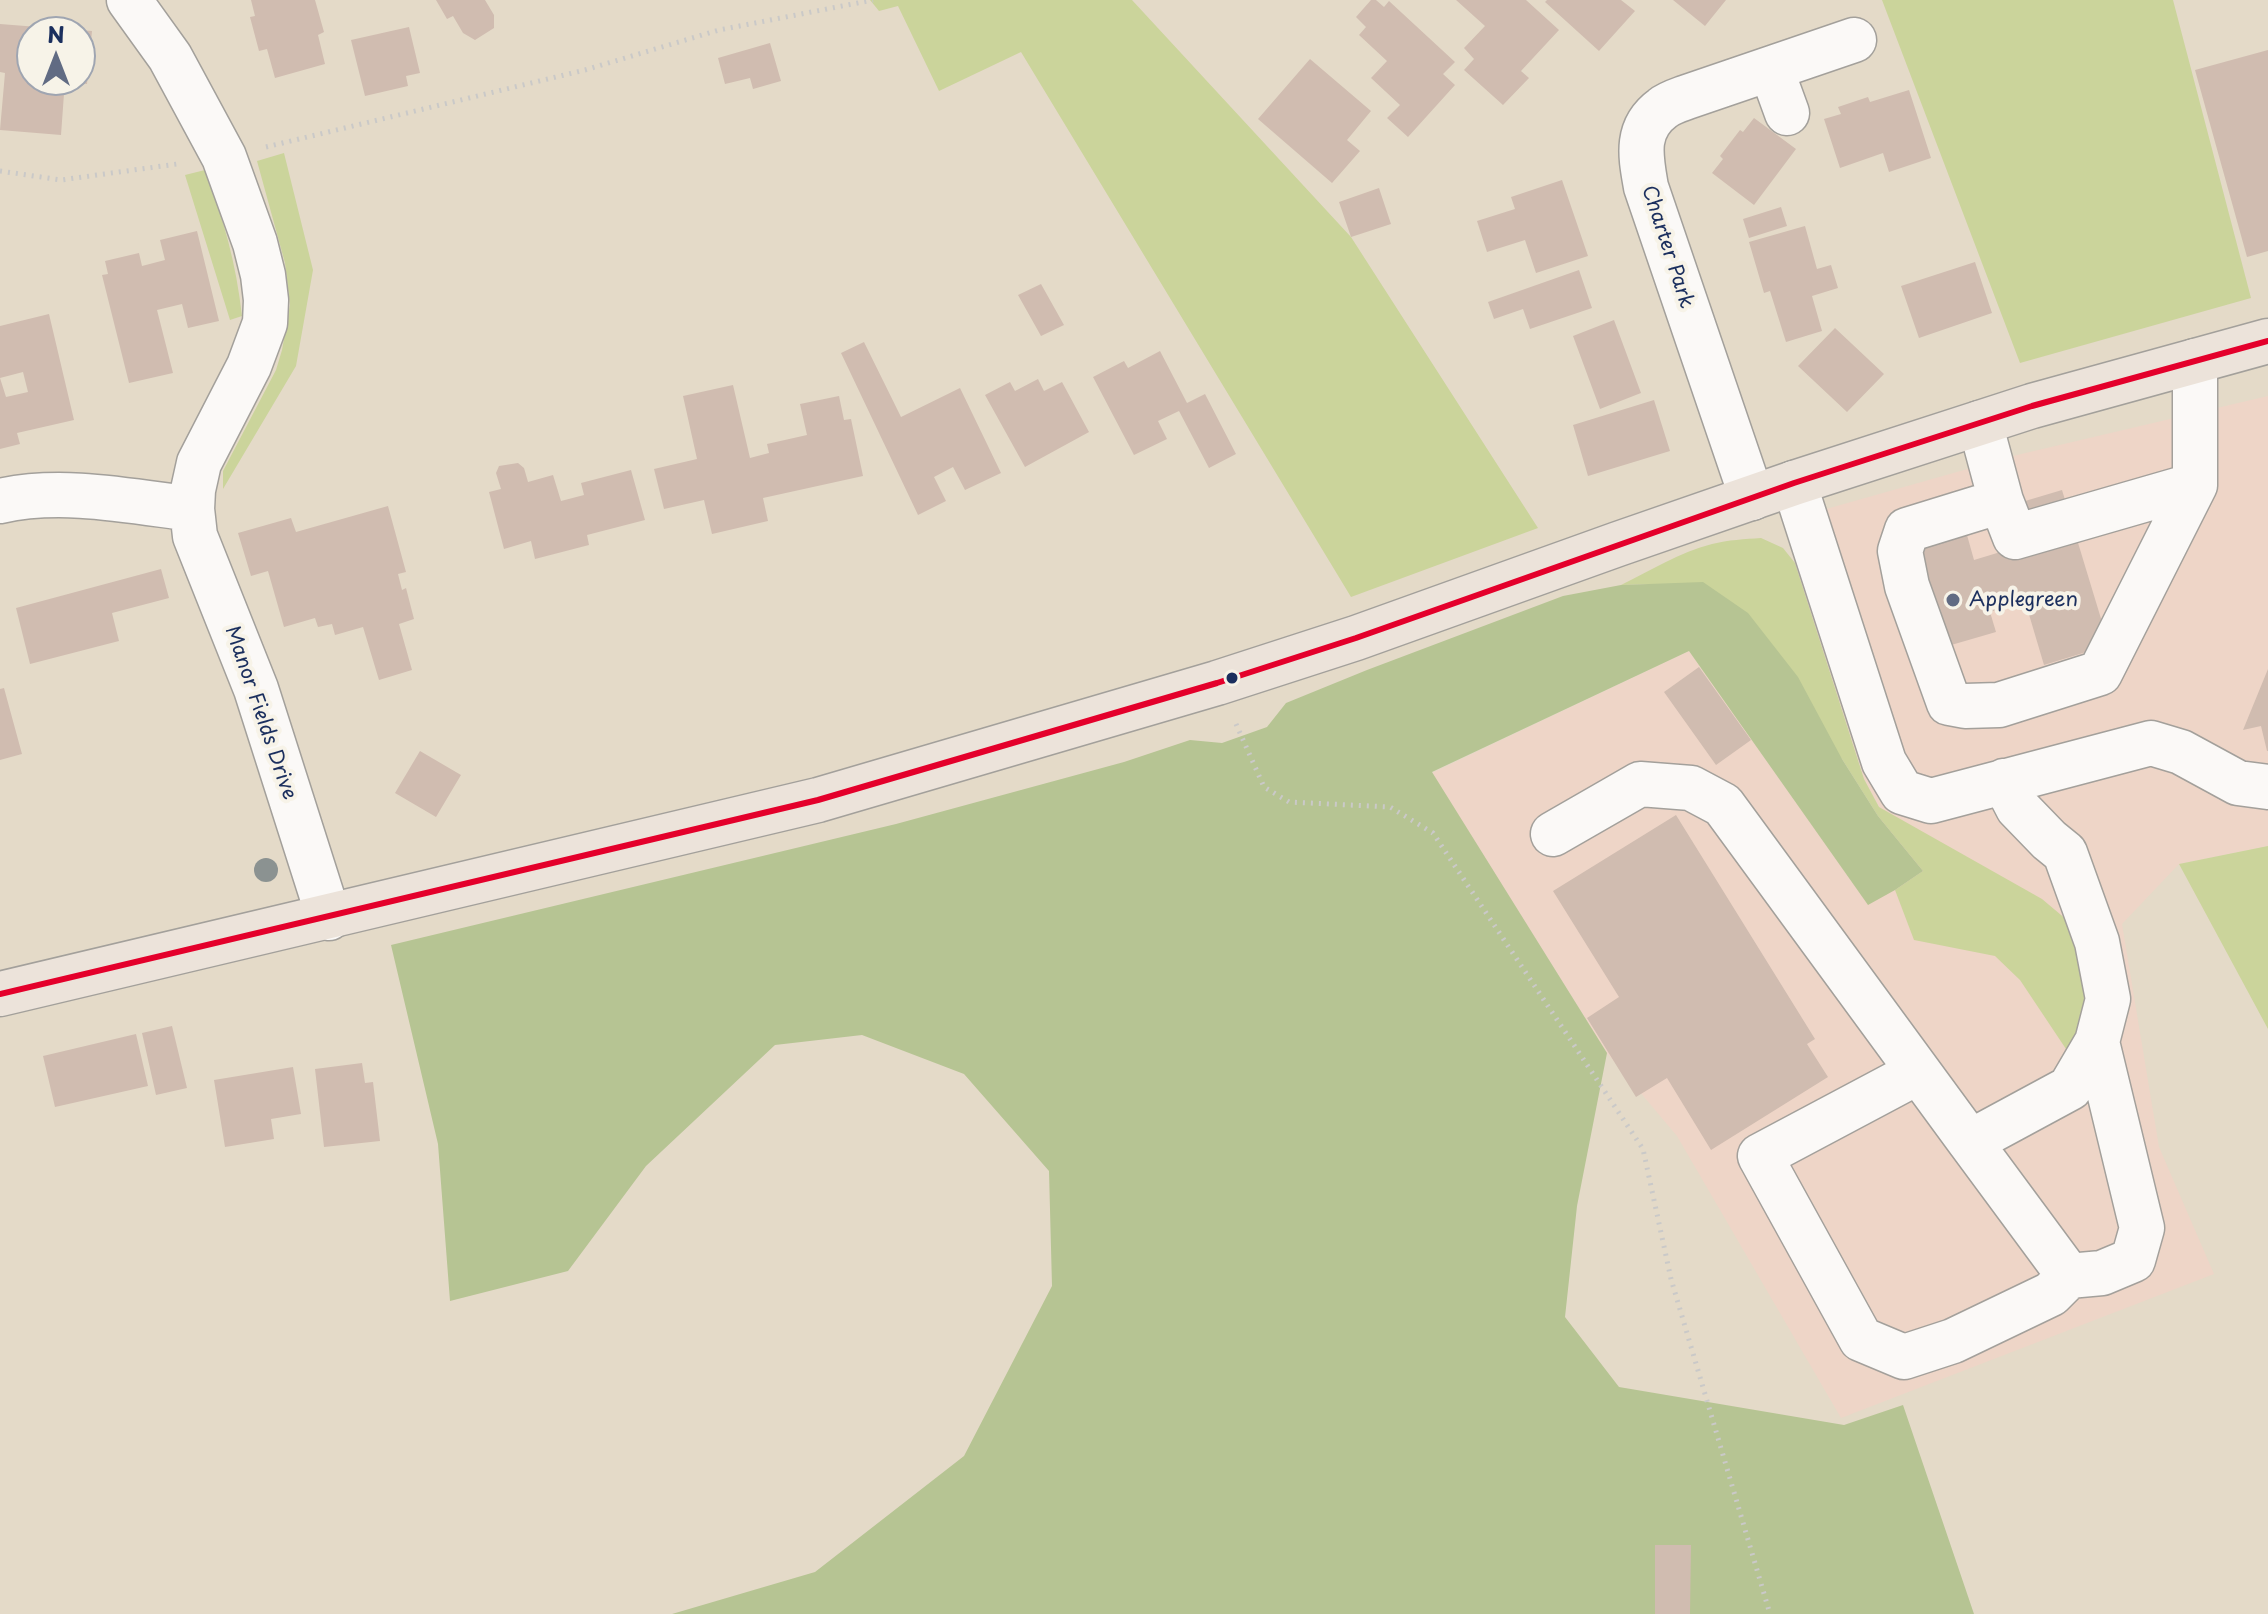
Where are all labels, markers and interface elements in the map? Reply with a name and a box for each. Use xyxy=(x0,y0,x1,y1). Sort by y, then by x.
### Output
north arrow xyxy=(16,16,96,96)
text: N xyxy=(47,17,65,50)
street label: Charter Park xyxy=(1636,183,1698,311)
place label: Applegreen xyxy=(1969,588,2078,612)
marker: Applegreen xyxy=(1944,591,1962,609)
street label: Manor Fields Drive xyxy=(219,623,301,803)
unlabelled marker xyxy=(1224,670,1240,686)

